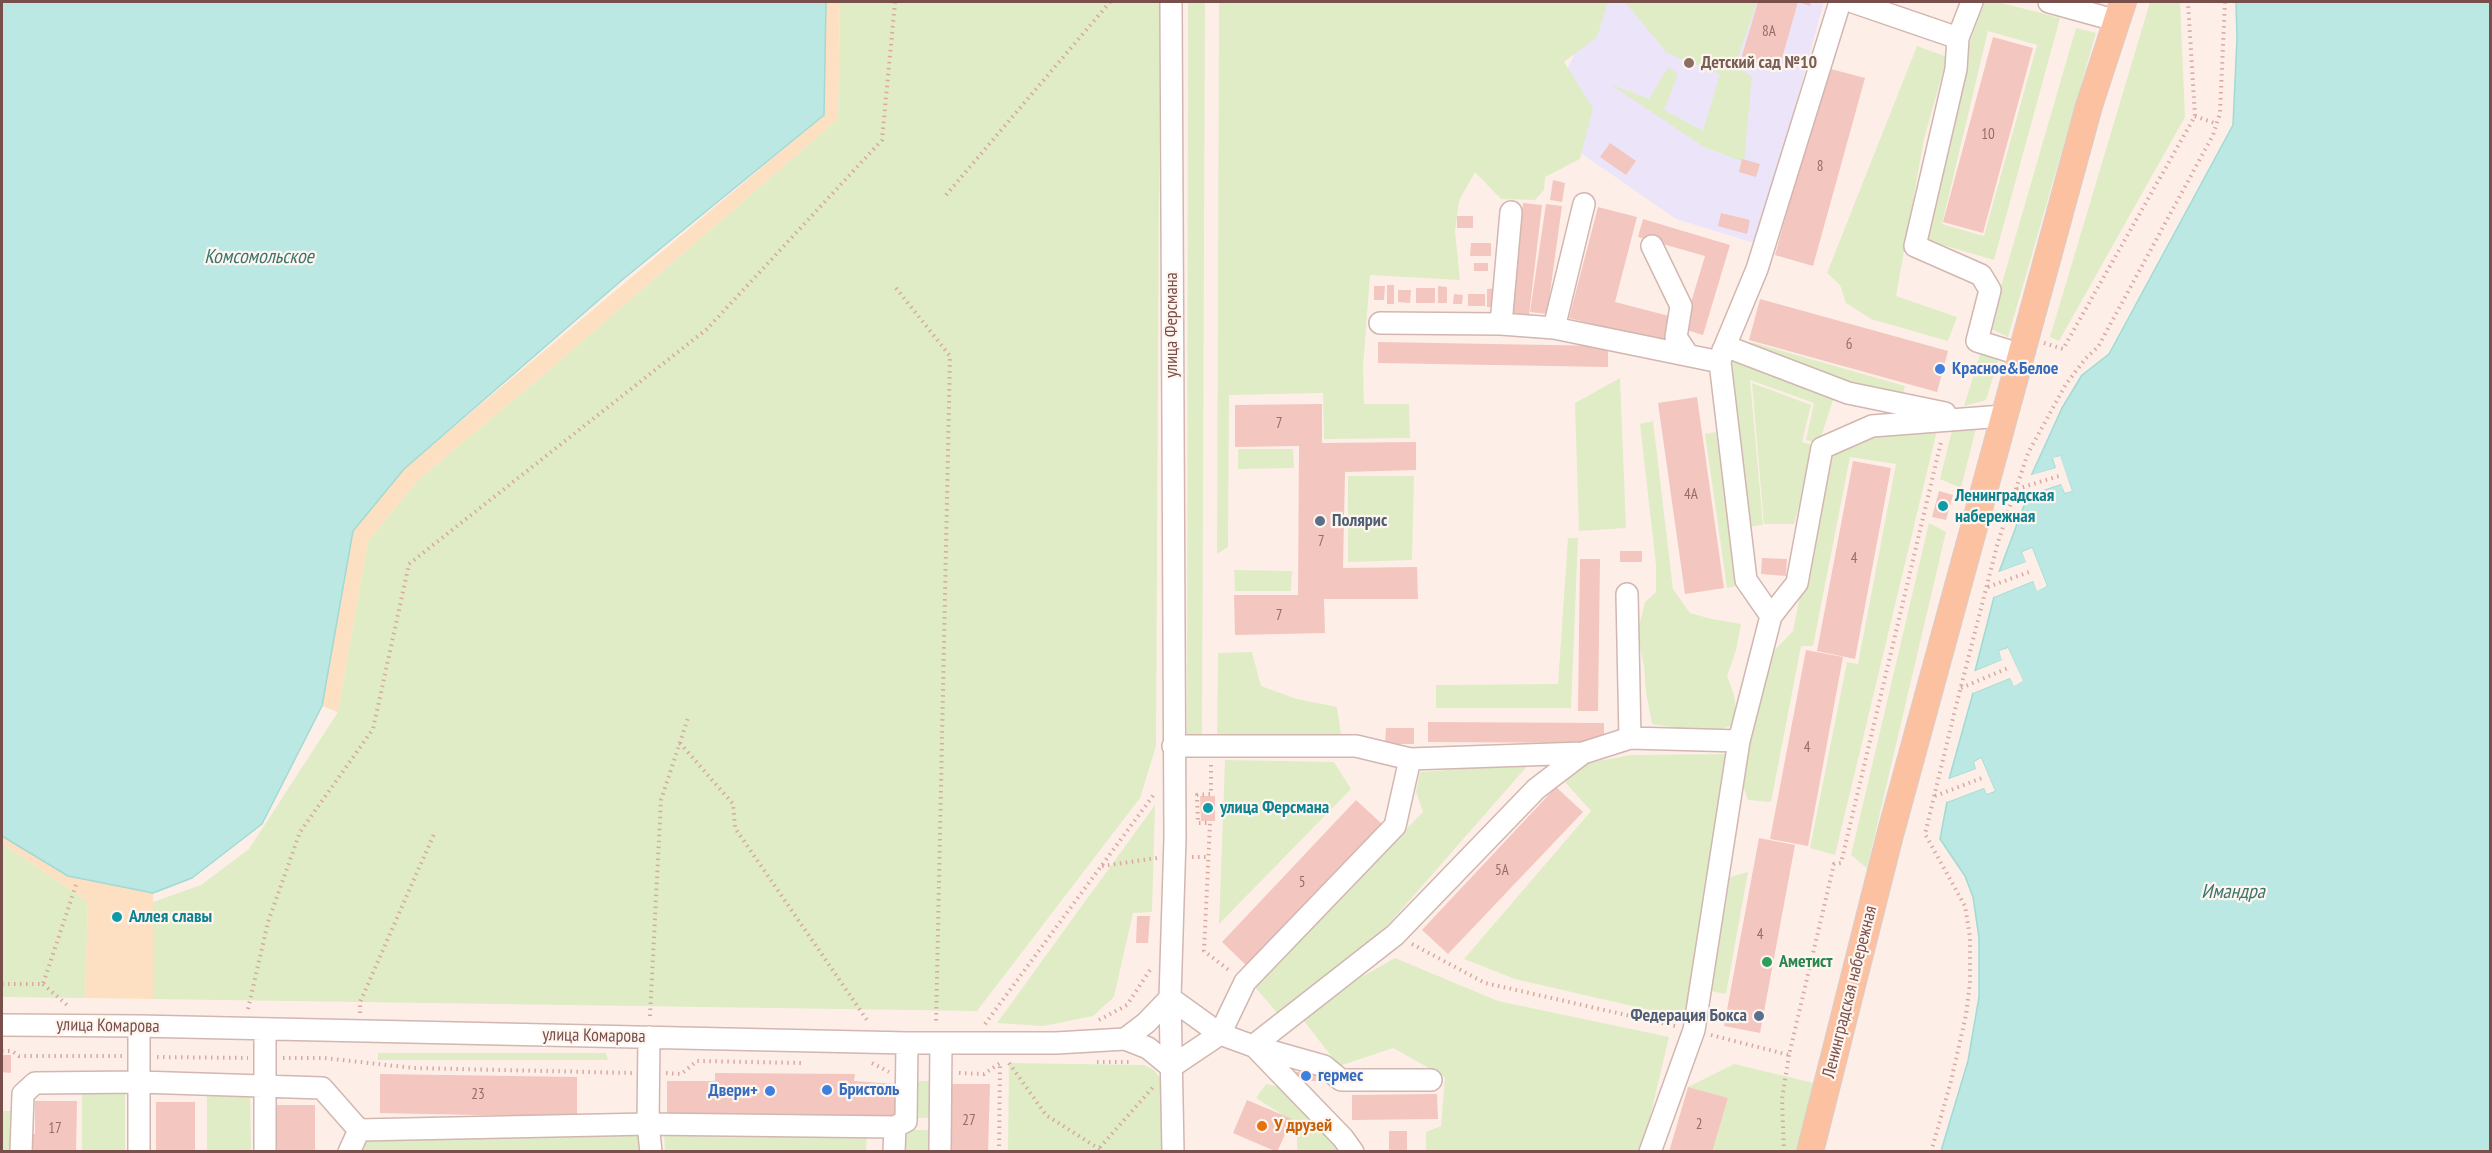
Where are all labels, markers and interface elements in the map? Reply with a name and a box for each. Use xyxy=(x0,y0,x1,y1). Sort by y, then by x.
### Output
house number: 8А xyxy=(1762,23,1776,41)
place label: Детский сад №10 xyxy=(1701,52,1817,74)
marker: Детский сад №10 xyxy=(1682,56,1696,70)
house number: 10 xyxy=(1981,126,1995,144)
house number: 8 xyxy=(1817,158,1823,176)
water label: Комсомольское xyxy=(204,245,314,269)
street label: улица Ферсмана xyxy=(1161,272,1183,378)
house number: 6 xyxy=(1846,336,1852,354)
place label: Красное&Белое xyxy=(1952,358,2059,380)
marker: Красное&Белое xyxy=(1933,362,1947,376)
house number: 7 xyxy=(1276,415,1282,433)
place label: Ленинградская набережная xyxy=(1955,485,2054,528)
house number: 4А xyxy=(1684,486,1698,504)
marker: Ленинградская набережная xyxy=(1936,499,1950,513)
place label: Полярис xyxy=(1332,510,1387,532)
marker: Полярис xyxy=(1313,514,1327,528)
house number: 7 xyxy=(1318,533,1324,551)
house number: 4 xyxy=(1851,550,1857,568)
house number: 7 xyxy=(1276,607,1282,625)
house number: 4 xyxy=(1804,739,1810,757)
place label: улица Ферсмана xyxy=(1220,797,1329,819)
marker: улица Ферсмана xyxy=(1201,801,1215,815)
house number: 5А xyxy=(1495,862,1509,880)
house number: 5 xyxy=(1299,874,1305,892)
water label: Имандра xyxy=(2201,880,2265,904)
street label: Ленинградская набережная xyxy=(1818,904,1882,1080)
place label: Аллея славы xyxy=(129,906,212,928)
marker: Аллея славы xyxy=(110,910,124,924)
house number: 4 xyxy=(1757,926,1763,944)
place label: Аметист xyxy=(1779,951,1833,973)
marker: Аметист xyxy=(1760,955,1774,969)
place label: Федерация Бокса xyxy=(1630,1005,1747,1027)
marker: Федерация Бокса xyxy=(1752,1009,1766,1023)
street label: улица Комарова xyxy=(56,1014,160,1038)
street label: улица Комарова xyxy=(542,1024,646,1048)
place label: гермес xyxy=(1318,1065,1363,1087)
marker: гермес xyxy=(1299,1069,1313,1083)
place label: Бристоль xyxy=(839,1079,899,1101)
place label: Двери+ xyxy=(708,1080,758,1102)
marker: Бристоль xyxy=(820,1083,834,1097)
marker: Двери+ xyxy=(763,1084,777,1098)
house number: 23 xyxy=(471,1086,485,1104)
house number: 27 xyxy=(962,1112,976,1130)
place label: У друзей xyxy=(1274,1115,1332,1137)
house number: 2 xyxy=(1696,1116,1702,1134)
marker: У друзей xyxy=(1255,1119,1269,1133)
house number: 17 xyxy=(48,1120,62,1138)

